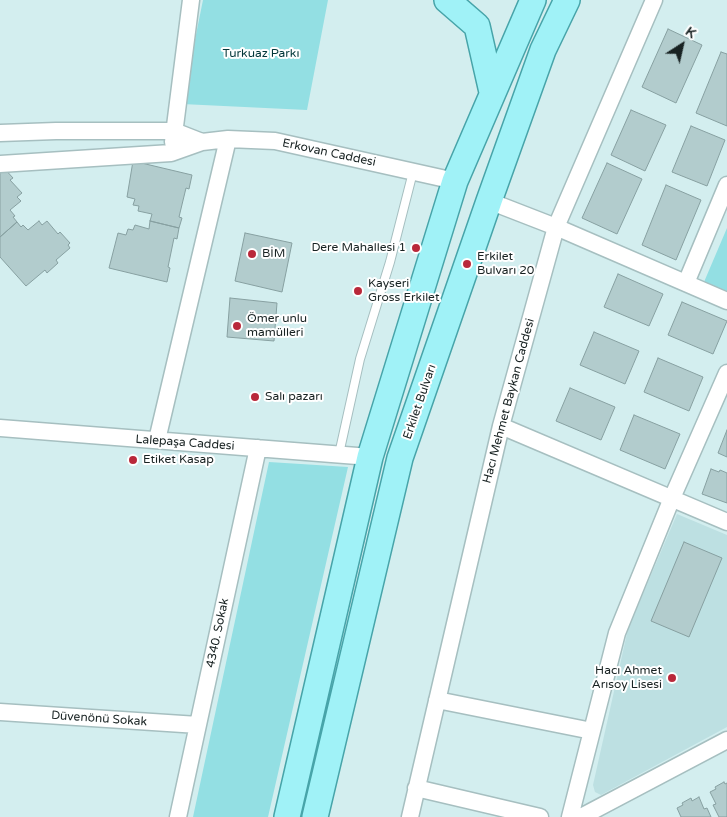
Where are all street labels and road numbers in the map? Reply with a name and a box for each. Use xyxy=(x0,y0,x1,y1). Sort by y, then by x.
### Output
street label: Erkovan Caddesi xyxy=(281,136,377,170)
street label: Hacı Mehmet Baykan Caddesi xyxy=(480,317,538,485)
street label: Erkilet Bulvarı xyxy=(400,363,440,441)
street label: Lalepaşa Caddesi xyxy=(135,432,235,454)
street label: 4340. Sokak xyxy=(204,597,232,669)
street label: Düvenönü Sokak xyxy=(51,708,147,730)

